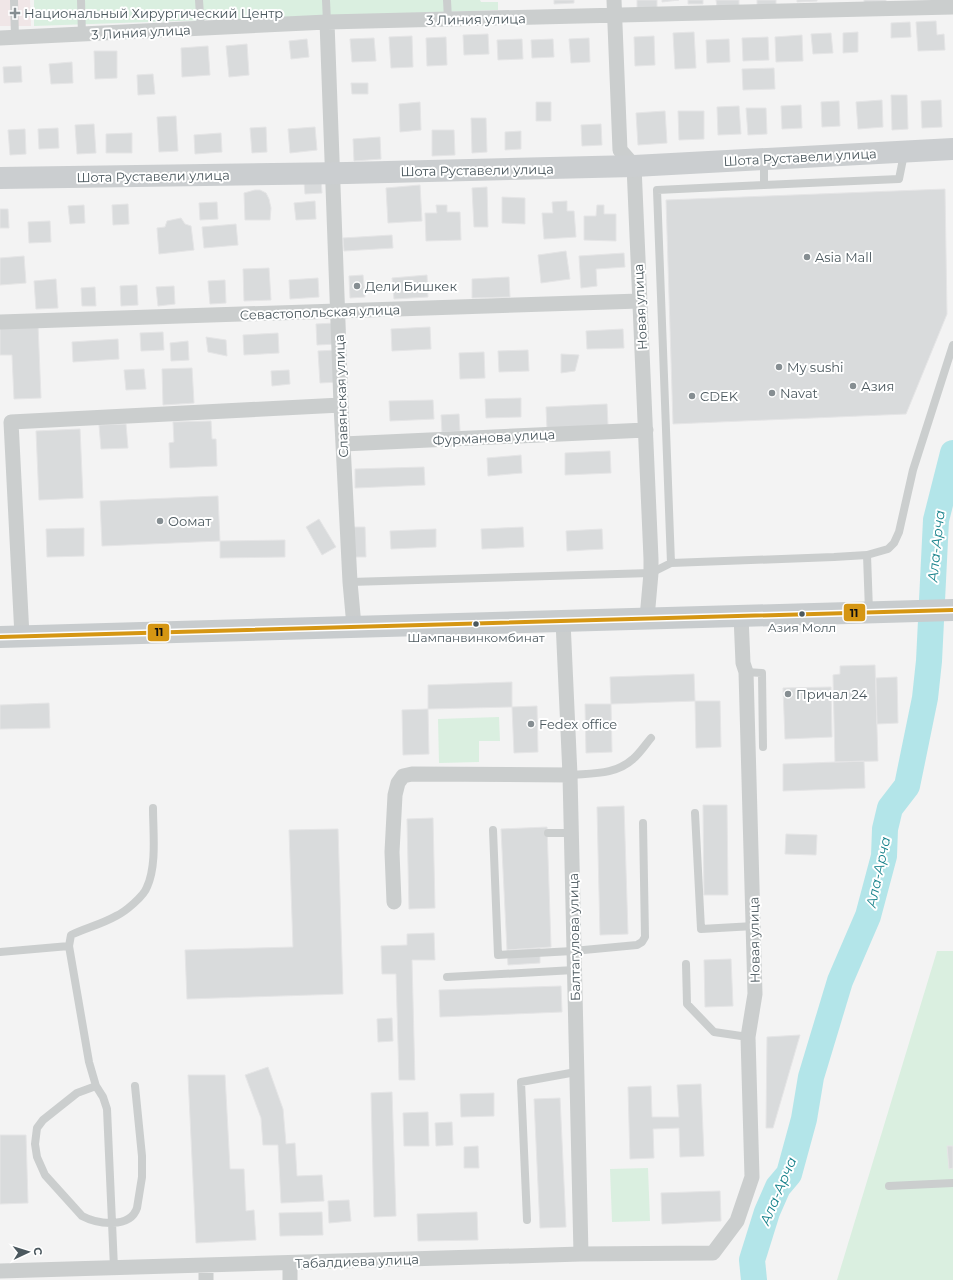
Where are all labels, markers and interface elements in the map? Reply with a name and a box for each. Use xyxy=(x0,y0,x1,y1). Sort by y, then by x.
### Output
place label: Национальный Хирургический Центр xyxy=(24,5,283,21)
marker: Национальный Хирургический Центр xyxy=(9,7,21,19)
street label: 3 Линия улица xyxy=(426,10,526,28)
street label: 3 Линия улица xyxy=(91,21,191,43)
street label: Шота Руставели улица xyxy=(723,145,877,169)
street label: Шота Руставели улица xyxy=(400,161,554,179)
street label: Шота Руставели улица xyxy=(76,167,230,185)
place label: Asia Mall xyxy=(815,249,872,265)
marker: Asia Mall xyxy=(802,252,812,262)
street label: Новая улица xyxy=(630,263,650,351)
place label: Дели Бишкек xyxy=(365,278,457,294)
marker: Дели Бишкек xyxy=(352,281,362,291)
street label: Севастопольская улица xyxy=(239,301,401,323)
street label: Славянская улица xyxy=(331,334,351,458)
place label: My sushi xyxy=(787,359,844,375)
marker: My sushi xyxy=(774,362,784,372)
place label: Азия xyxy=(861,378,894,394)
marker: Азия xyxy=(848,381,858,391)
place label: Navat xyxy=(780,385,818,401)
place label: CDEK xyxy=(700,388,739,404)
marker: Navat xyxy=(767,388,777,398)
marker: CDEK xyxy=(687,391,697,401)
street label: Фурманова улица xyxy=(432,426,556,448)
water label: Ала-Арча xyxy=(923,509,949,584)
place label: Оомат xyxy=(168,513,212,529)
marker: Оомат xyxy=(155,516,165,526)
line badge: 11 xyxy=(843,603,866,622)
text: 11 xyxy=(850,606,858,620)
marker: Азия Молл xyxy=(797,609,807,619)
marker: Шампанвинкомбинат xyxy=(471,619,481,629)
place label: Азия Молл xyxy=(768,620,836,635)
line badge: 11 xyxy=(147,623,170,642)
text: 11 xyxy=(155,625,163,639)
place label: Шампанвинкомбинат xyxy=(407,630,545,645)
place label: Причал 24 xyxy=(796,686,868,702)
marker: Причал 24 xyxy=(783,689,793,699)
place label: Fedex office xyxy=(539,716,617,732)
marker: Fedex office xyxy=(526,719,536,729)
water label: Ала-Арча xyxy=(861,835,894,910)
street label: Балтагулова улица xyxy=(565,873,583,1001)
street label: Новая улица xyxy=(745,897,763,983)
water label: Ала-Арча xyxy=(755,1154,800,1229)
north arrow xyxy=(8,1232,48,1272)
text: С xyxy=(31,1247,45,1256)
street label: Табалдиева улица xyxy=(295,1251,419,1271)

